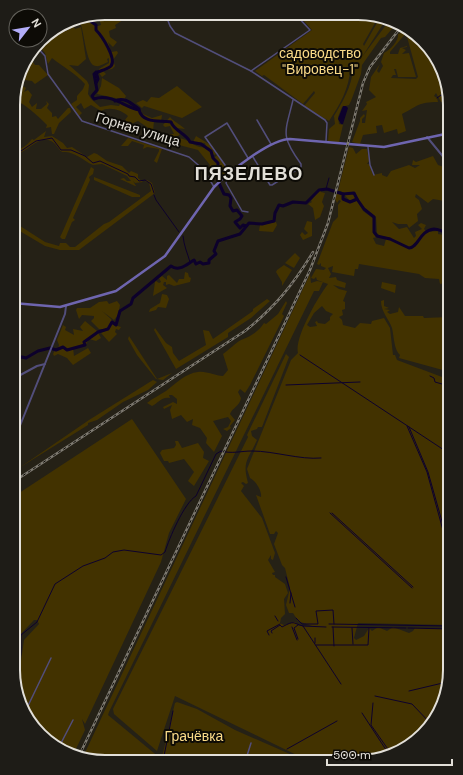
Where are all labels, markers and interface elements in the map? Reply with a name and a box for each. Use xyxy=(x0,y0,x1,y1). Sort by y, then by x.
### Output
north arrow xyxy=(8,8,48,48)
text: N xyxy=(29,16,45,30)
park label: садоводство "Вировец-1" xyxy=(279,44,361,78)
street label: Горная улица xyxy=(94,108,183,150)
district label: ПЯЗЕЛЕВО xyxy=(195,162,303,186)
park label: Грачёвка xyxy=(165,727,224,745)
scale bar xyxy=(327,741,452,767)
text: 500 m xyxy=(333,747,371,763)

